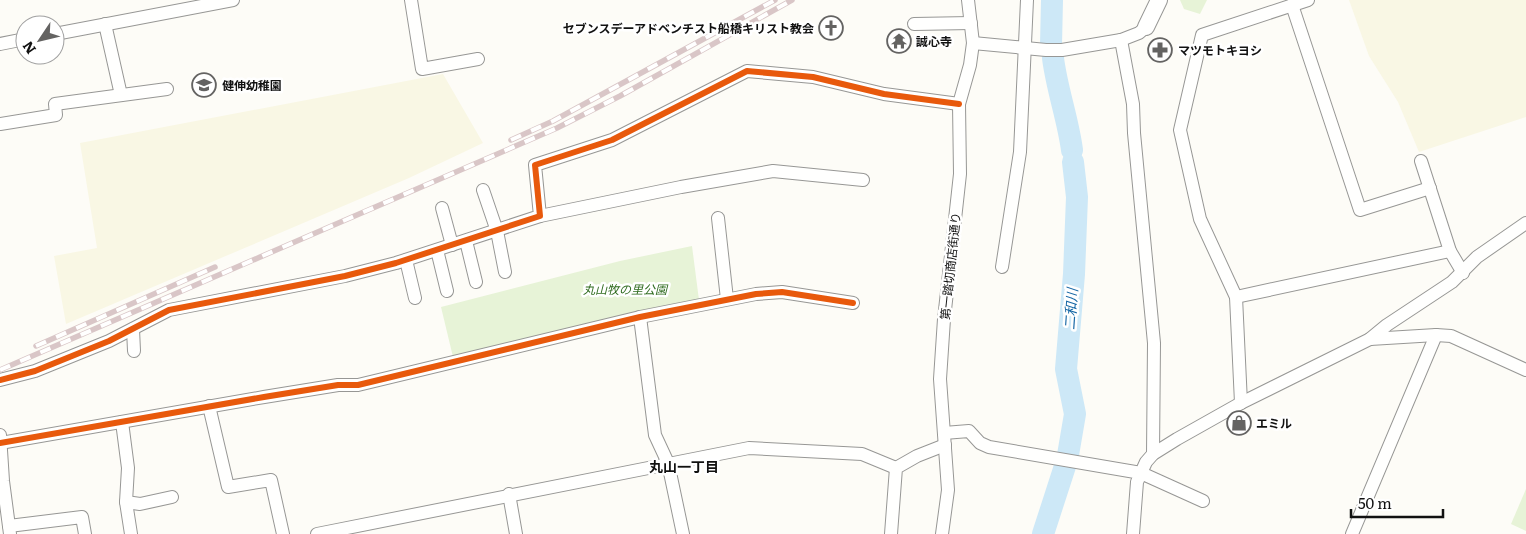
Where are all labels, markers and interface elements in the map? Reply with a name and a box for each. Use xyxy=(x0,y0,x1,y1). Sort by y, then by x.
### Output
north arrow xyxy=(15,15,65,65)
church icon: セブンスデーアドベンチスト船橋キリスト教会 xyxy=(818,15,844,41)
place label: セブンスデーアドベンチスト船橋キリスト教会 xyxy=(563,19,814,37)
temple icon: 誠心寺 xyxy=(886,28,912,54)
place label: 誠心寺 xyxy=(916,32,952,50)
text: N xyxy=(17,37,40,59)
pharmacy icon: マツモトキヨシ xyxy=(1147,37,1173,63)
place label: マツモトキヨシ xyxy=(1178,41,1262,59)
school or university icon: 健伸幼稚園 xyxy=(191,72,217,98)
place label: 健伸幼稚園 xyxy=(222,76,282,94)
street label: 第一踏切商店街通り xyxy=(935,211,965,321)
park label: 丸山牧の里公園 xyxy=(583,280,669,298)
water label: 二和川 xyxy=(1059,285,1082,331)
shop icon: エミル xyxy=(1226,410,1252,436)
place label: エミル xyxy=(1256,414,1292,432)
district label: 丸山一丁目 xyxy=(649,456,719,476)
scale bar xyxy=(1351,486,1444,518)
text: 50 m xyxy=(1358,491,1392,514)

